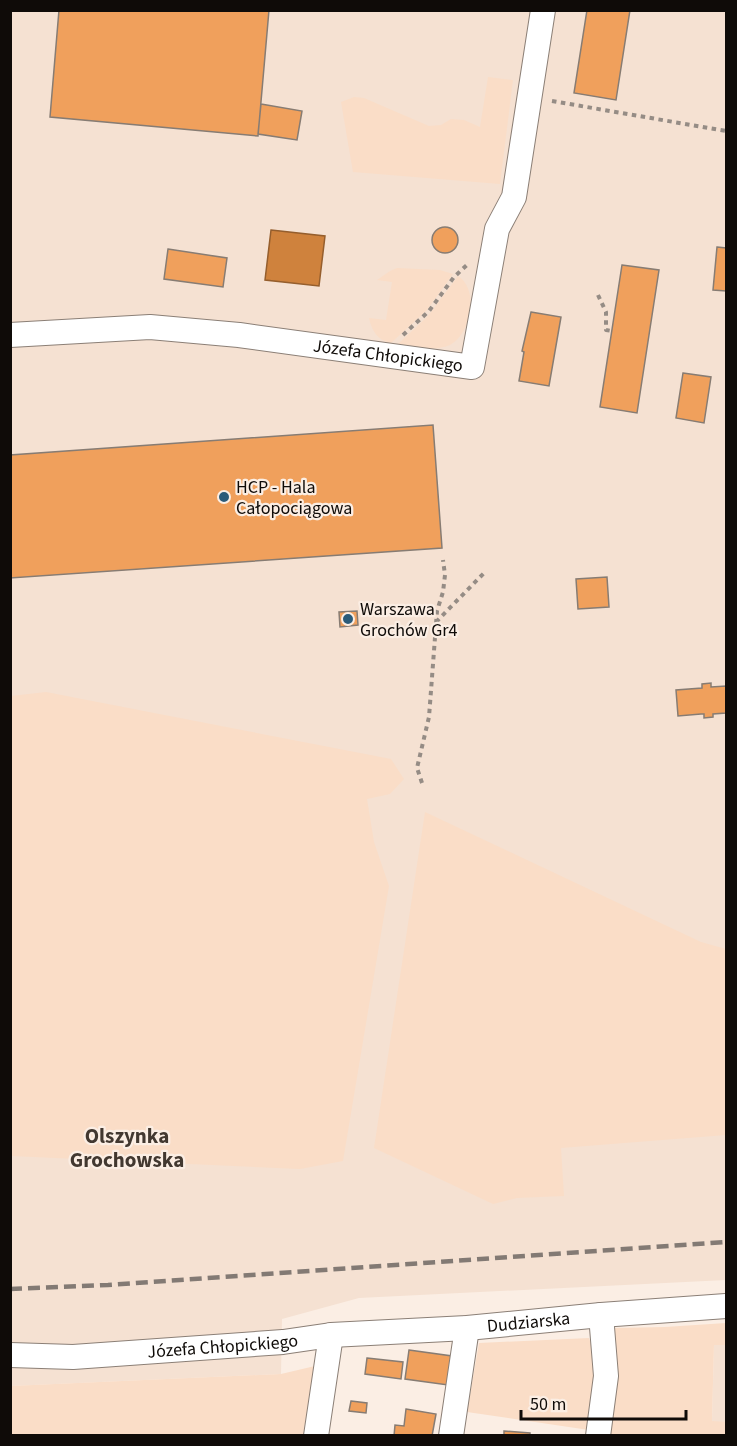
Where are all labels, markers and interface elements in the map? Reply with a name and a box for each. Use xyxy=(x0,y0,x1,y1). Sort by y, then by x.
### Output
street label: Józefa Chłopickiego xyxy=(312,333,464,378)
place label: HCP - Hala Całopociągowa xyxy=(236,475,352,521)
marker: HCP - Hala Całopociągowa xyxy=(217,490,231,504)
place label: Warszawa Grochów Gr4 xyxy=(360,597,458,643)
marker: Warszawa Grochów Gr4 xyxy=(341,612,355,626)
district label: Olszynka Grochowska xyxy=(70,1121,184,1175)
street label: Dudziarska xyxy=(486,1306,571,1339)
street label: Józefa Chłopickiego xyxy=(146,1327,299,1364)
scale bar xyxy=(521,1383,686,1421)
text: 50 m xyxy=(530,1392,566,1417)

